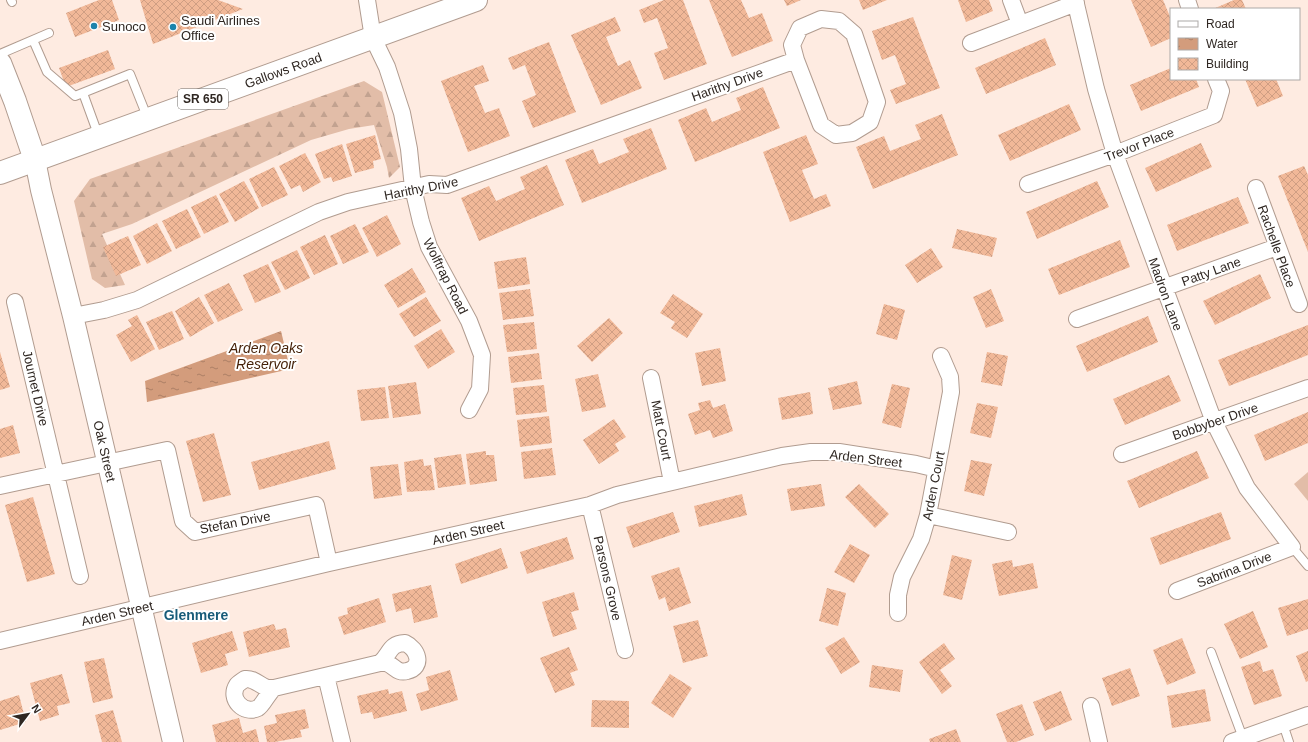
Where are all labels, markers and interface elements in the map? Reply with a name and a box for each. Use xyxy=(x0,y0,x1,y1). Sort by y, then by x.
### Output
legend xyxy=(1170,8,1300,80)
place label: Saudi Airlines Office xyxy=(181,13,260,43)
text: Road xyxy=(1206,17,1235,31)
place label: Sunoco xyxy=(102,19,146,34)
marker: Sunoco xyxy=(89,21,99,31)
marker: Saudi Airlines Office xyxy=(168,22,178,32)
text: Water xyxy=(1206,37,1238,51)
street label: Gallows Road xyxy=(243,50,324,91)
text: Building xyxy=(1206,57,1249,71)
street label: Harithy Drive xyxy=(689,65,765,104)
road number: SR 650 xyxy=(178,89,228,109)
street label: Trevor Place xyxy=(1102,124,1176,165)
street label: Harithy Drive xyxy=(383,174,459,203)
street label: Rachelle Place xyxy=(1255,203,1298,289)
street label: Wolftrap Road xyxy=(420,236,471,317)
street label: Patty Lane xyxy=(1179,254,1243,289)
street label: Madron Lane xyxy=(1145,256,1186,333)
water label: Arden Oaks Reservoir xyxy=(228,340,303,372)
street label: Journet Drive xyxy=(20,349,52,427)
street label: Matt Court xyxy=(648,399,675,462)
street label: Bobbyber Drive xyxy=(1170,400,1260,443)
street label: Oak Street xyxy=(90,419,119,483)
street label: Arden Street xyxy=(829,447,903,470)
street label: Arden Court xyxy=(919,450,948,522)
street label: Stefan Drive xyxy=(199,508,272,537)
street label: Arden Street xyxy=(431,517,506,548)
street label: Parsons Grove xyxy=(590,534,625,622)
street label: Sabrina Drive xyxy=(1195,548,1274,591)
street label: Arden Street xyxy=(80,598,155,629)
district label: Glenmere xyxy=(164,607,229,623)
north arrow xyxy=(8,694,48,734)
text: N xyxy=(29,702,44,715)

